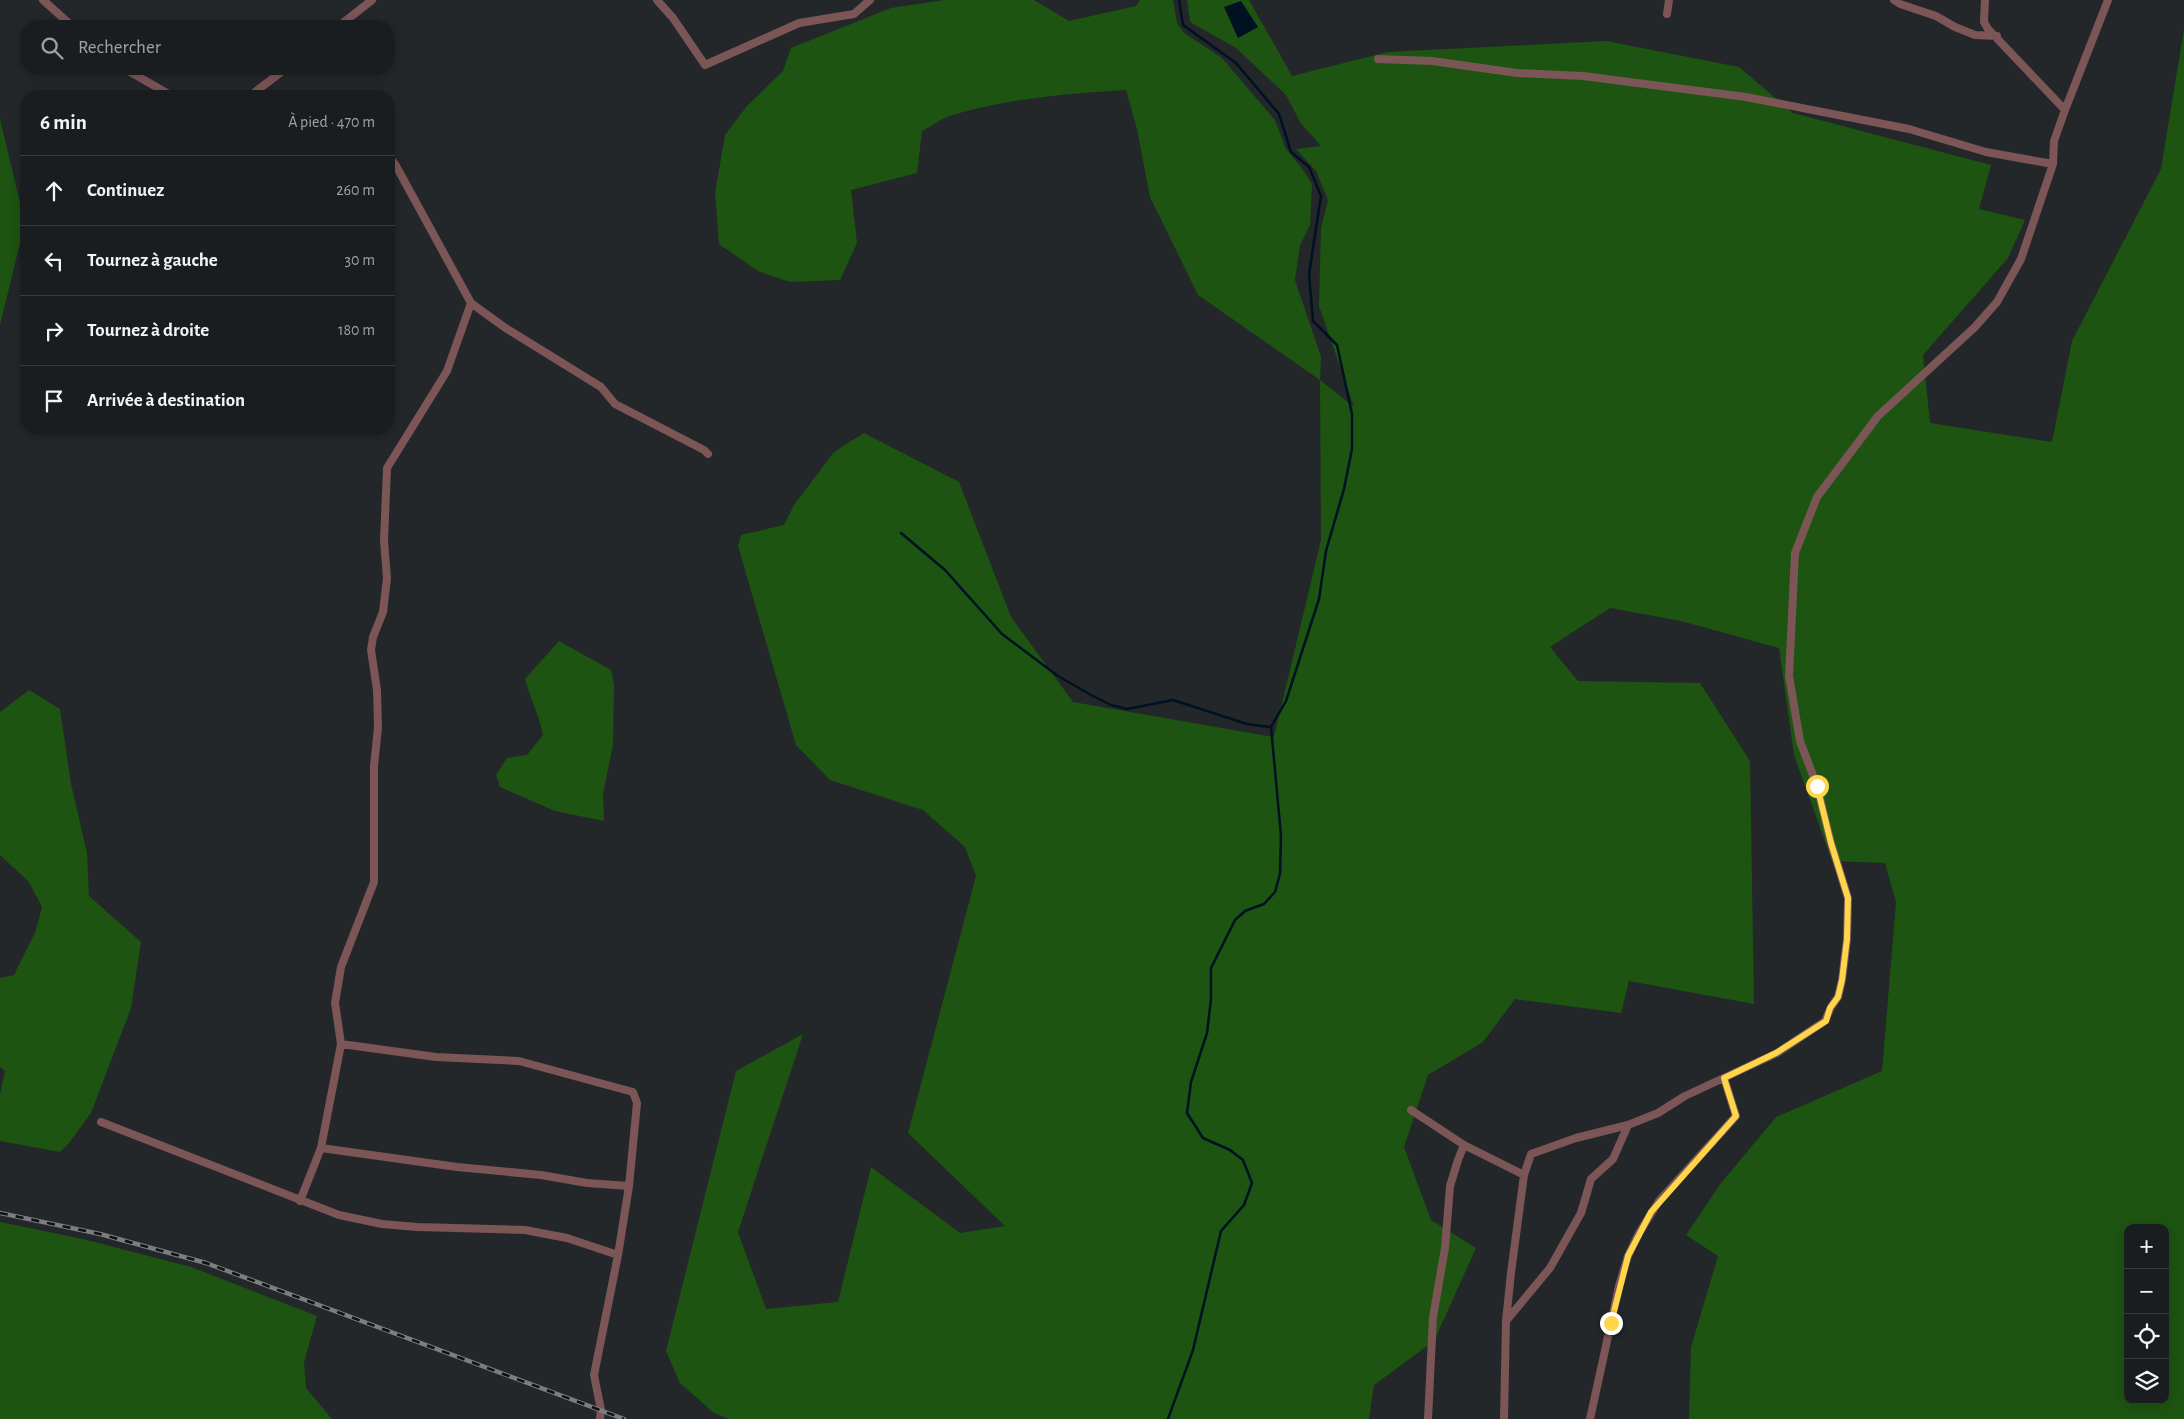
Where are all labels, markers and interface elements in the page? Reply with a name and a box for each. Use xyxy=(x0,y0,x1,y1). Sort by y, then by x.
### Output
search box xyxy=(20,20,395,75)
icon: search xyxy=(38,34,66,62)
text: Rechercher xyxy=(78,38,161,57)
text: 6 min xyxy=(40,112,87,133)
text: À pied · 470 m xyxy=(288,114,375,130)
icon: ahead xyxy=(40,177,68,205)
text: Continuez xyxy=(87,181,164,200)
text: 260 m xyxy=(336,182,375,198)
icon: left xyxy=(40,247,68,275)
text: Tournez à gauche xyxy=(87,251,218,270)
text: 30 m xyxy=(345,252,375,268)
icon: right xyxy=(40,317,68,345)
text: Tournez à droite xyxy=(87,321,209,340)
text: 180 m xyxy=(338,322,375,338)
icon: arrive xyxy=(40,387,68,415)
text: Arrivée à destination xyxy=(87,391,245,410)
route start xyxy=(1806,775,1829,798)
map controls xyxy=(2124,1224,2169,1404)
button: + xyxy=(2124,1224,2169,1269)
button: − xyxy=(2124,1269,2169,1314)
route end xyxy=(1600,1312,1623,1335)
button: locate xyxy=(2124,1314,2169,1359)
button: layers xyxy=(2124,1359,2169,1404)

